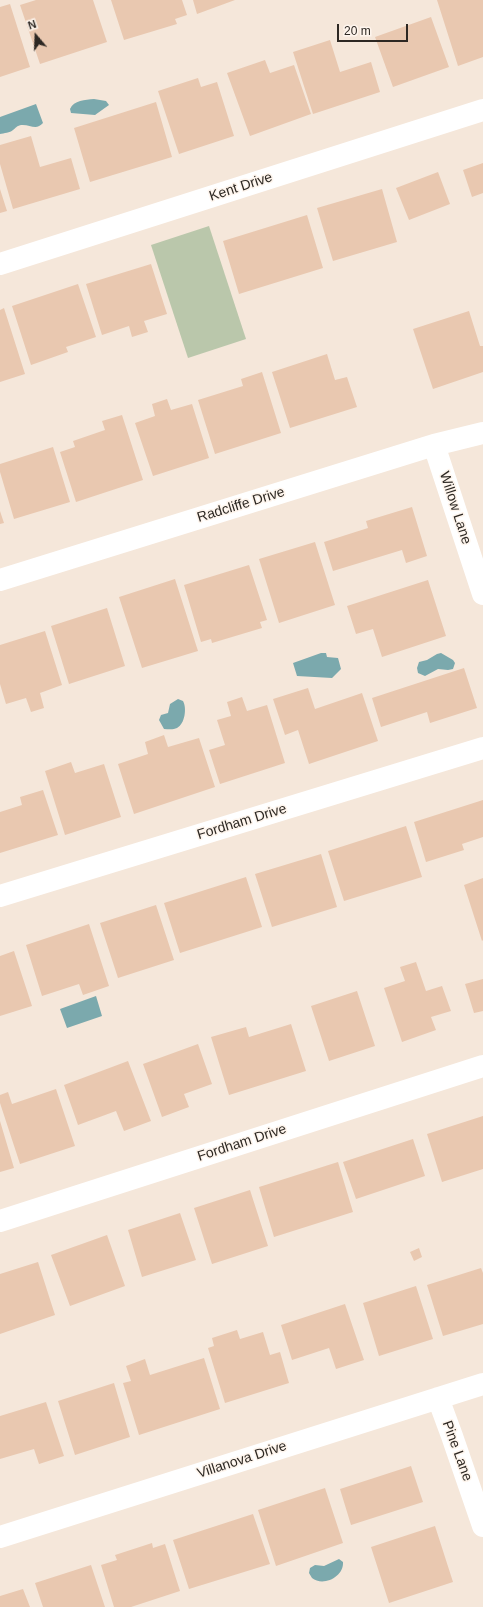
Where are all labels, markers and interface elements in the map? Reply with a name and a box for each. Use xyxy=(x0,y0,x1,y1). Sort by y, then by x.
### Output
north arrow xyxy=(16,16,56,56)
scale bar xyxy=(339,16,410,42)
text: N xyxy=(26,18,38,32)
text: 20 m xyxy=(344,24,371,38)
street label: Kent Drive xyxy=(207,169,275,205)
street label: Willow Lane xyxy=(435,470,475,546)
street label: Radcliffe Drive xyxy=(195,484,287,526)
street label: Fordham Drive xyxy=(195,800,289,844)
street label: Fordham Drive xyxy=(195,1121,289,1165)
street label: Pine Lane xyxy=(438,1419,476,1483)
street label: Villanova Drive xyxy=(195,1438,289,1482)

